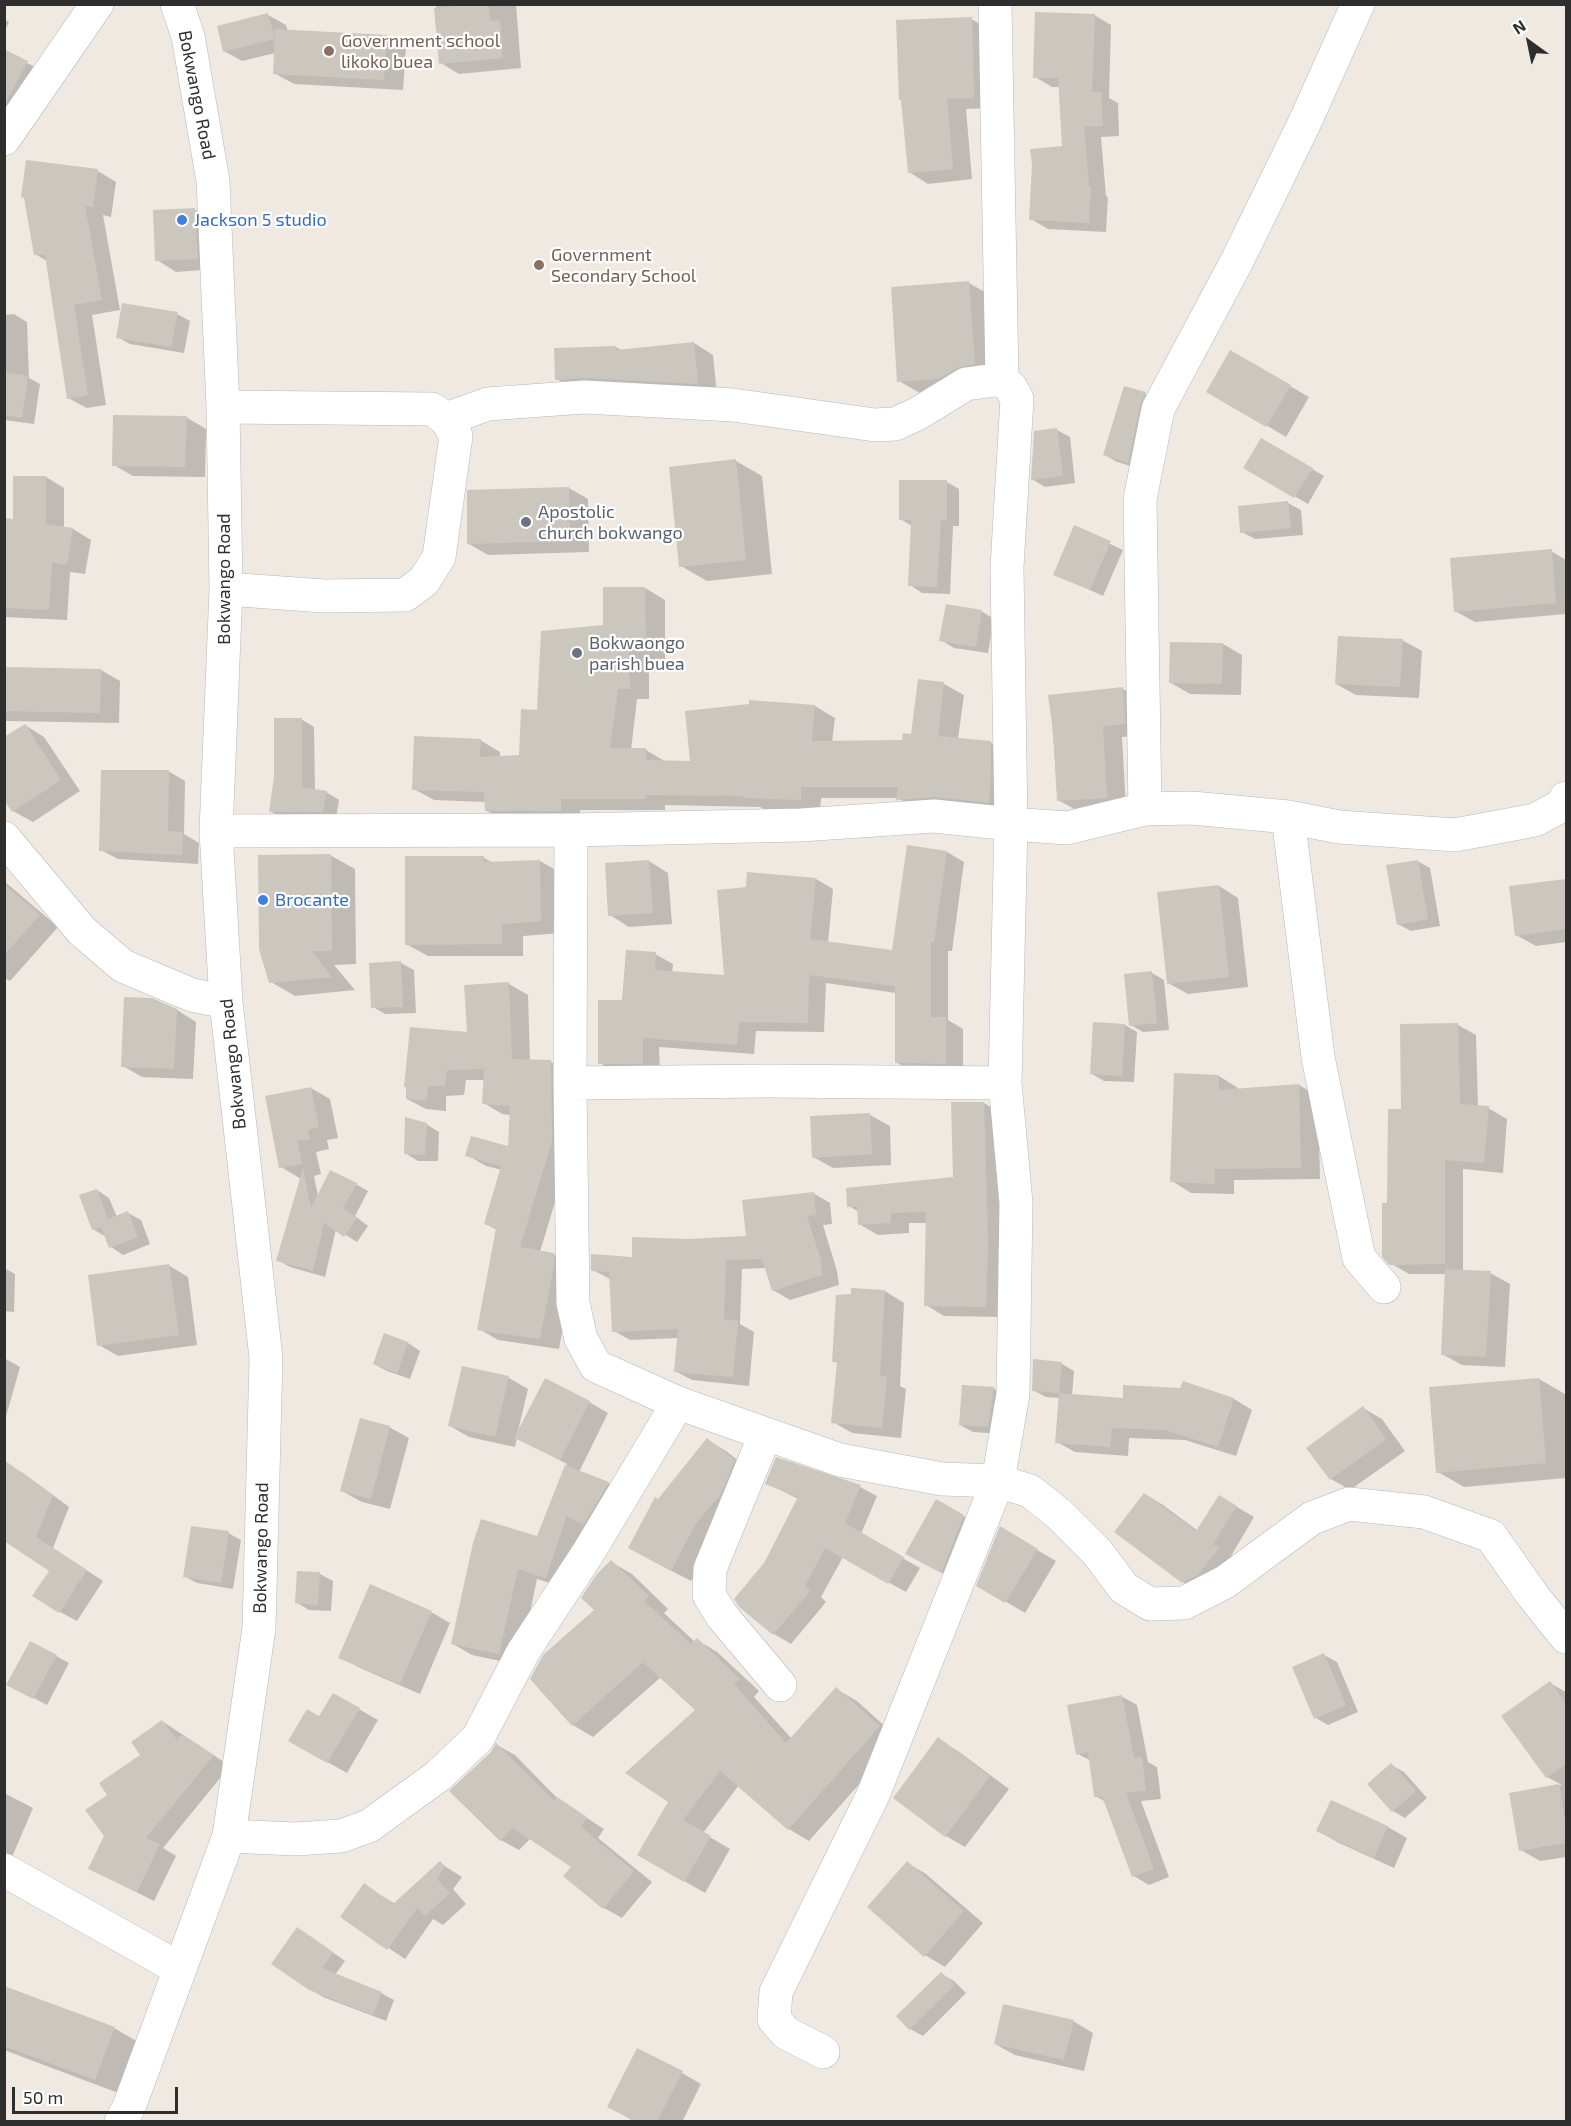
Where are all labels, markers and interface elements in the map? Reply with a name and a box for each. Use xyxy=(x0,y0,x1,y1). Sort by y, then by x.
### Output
north arrow xyxy=(1499,12,1559,72)
text: N xyxy=(1509,15,1529,38)
street label: Bokwango Road xyxy=(174,28,220,162)
place label: Government school likoko buea xyxy=(341,30,500,72)
marker: Government school likoko buea xyxy=(322,44,336,58)
place label: Jackson 5 studio xyxy=(194,209,327,231)
marker: Jackson 5 studio xyxy=(175,213,189,227)
place label: Government Secondary School xyxy=(551,244,696,286)
marker: Government Secondary School xyxy=(532,258,546,272)
place label: Apostolic church bokwango xyxy=(538,501,683,544)
street label: Bokwango Road xyxy=(213,513,235,645)
marker: Apostolic church bokwango xyxy=(519,515,533,529)
place label: Bokwaongo parish buea xyxy=(589,632,685,674)
marker: Bokwaongo parish buea xyxy=(570,646,584,660)
place label: Brocante xyxy=(275,889,349,911)
marker: Brocante xyxy=(256,893,270,907)
street label: Bokwango Road xyxy=(215,998,251,1130)
street label: Bokwango Road xyxy=(249,1482,273,1614)
scale bar xyxy=(15,2075,182,2113)
text: 50 m xyxy=(23,2086,63,2108)

